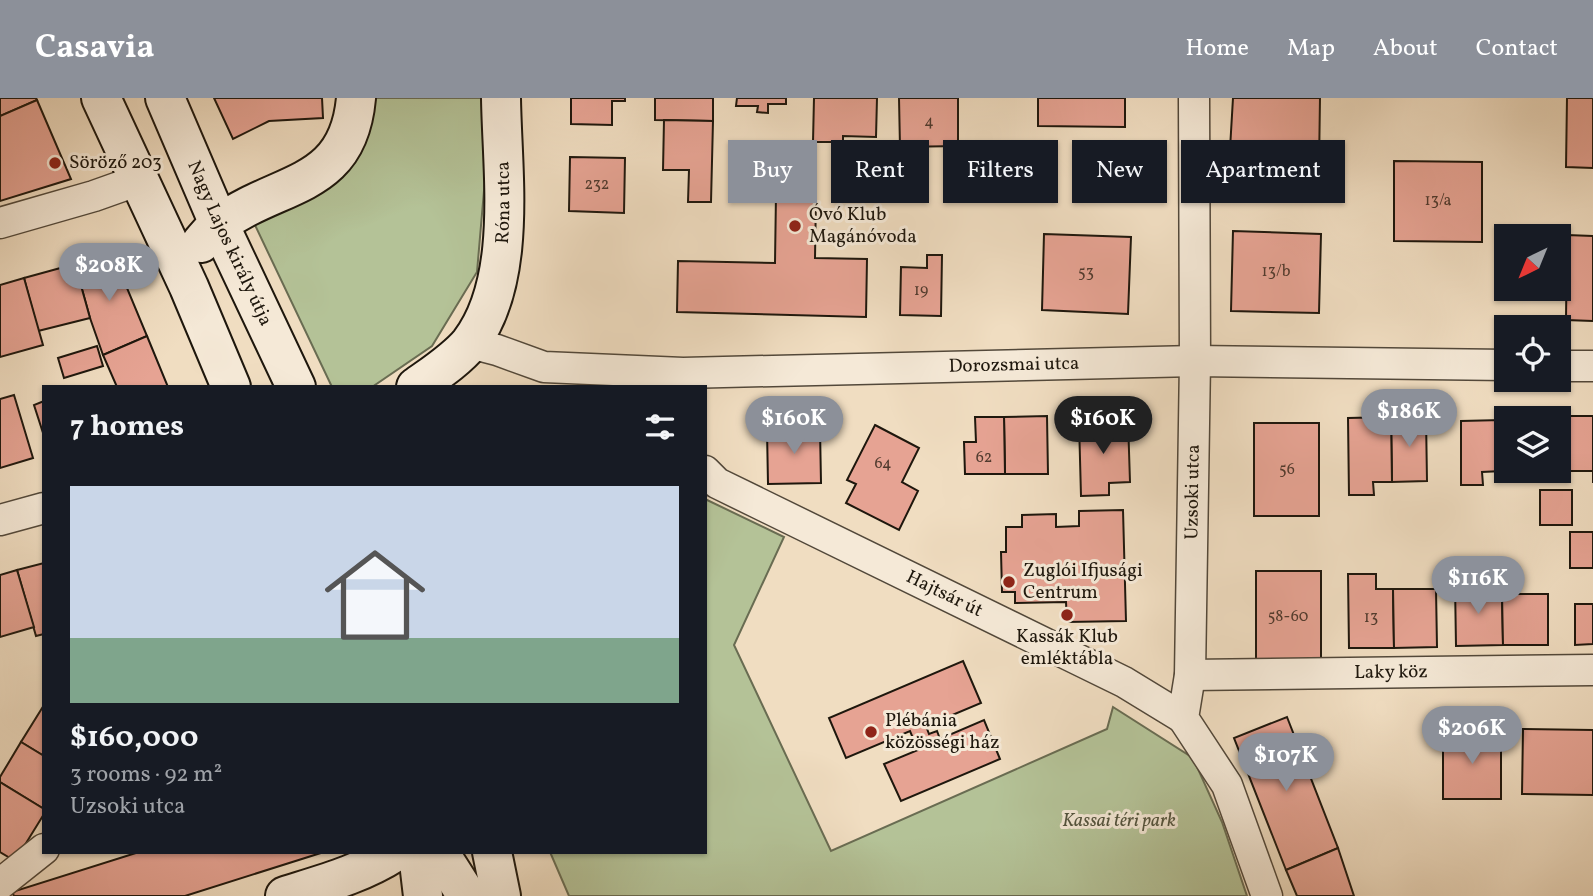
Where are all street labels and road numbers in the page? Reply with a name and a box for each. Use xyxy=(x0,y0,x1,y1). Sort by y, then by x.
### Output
street label: Nagy Lajos király útja xyxy=(180,157,278,330)
street label: Róna utca xyxy=(490,161,517,245)
street label: Dorozsmai utca xyxy=(948,351,1080,380)
street label: Uzsoki utca xyxy=(1179,444,1207,540)
street label: Hajtsár út xyxy=(901,564,987,624)
street label: Laky köz xyxy=(1354,659,1428,686)

